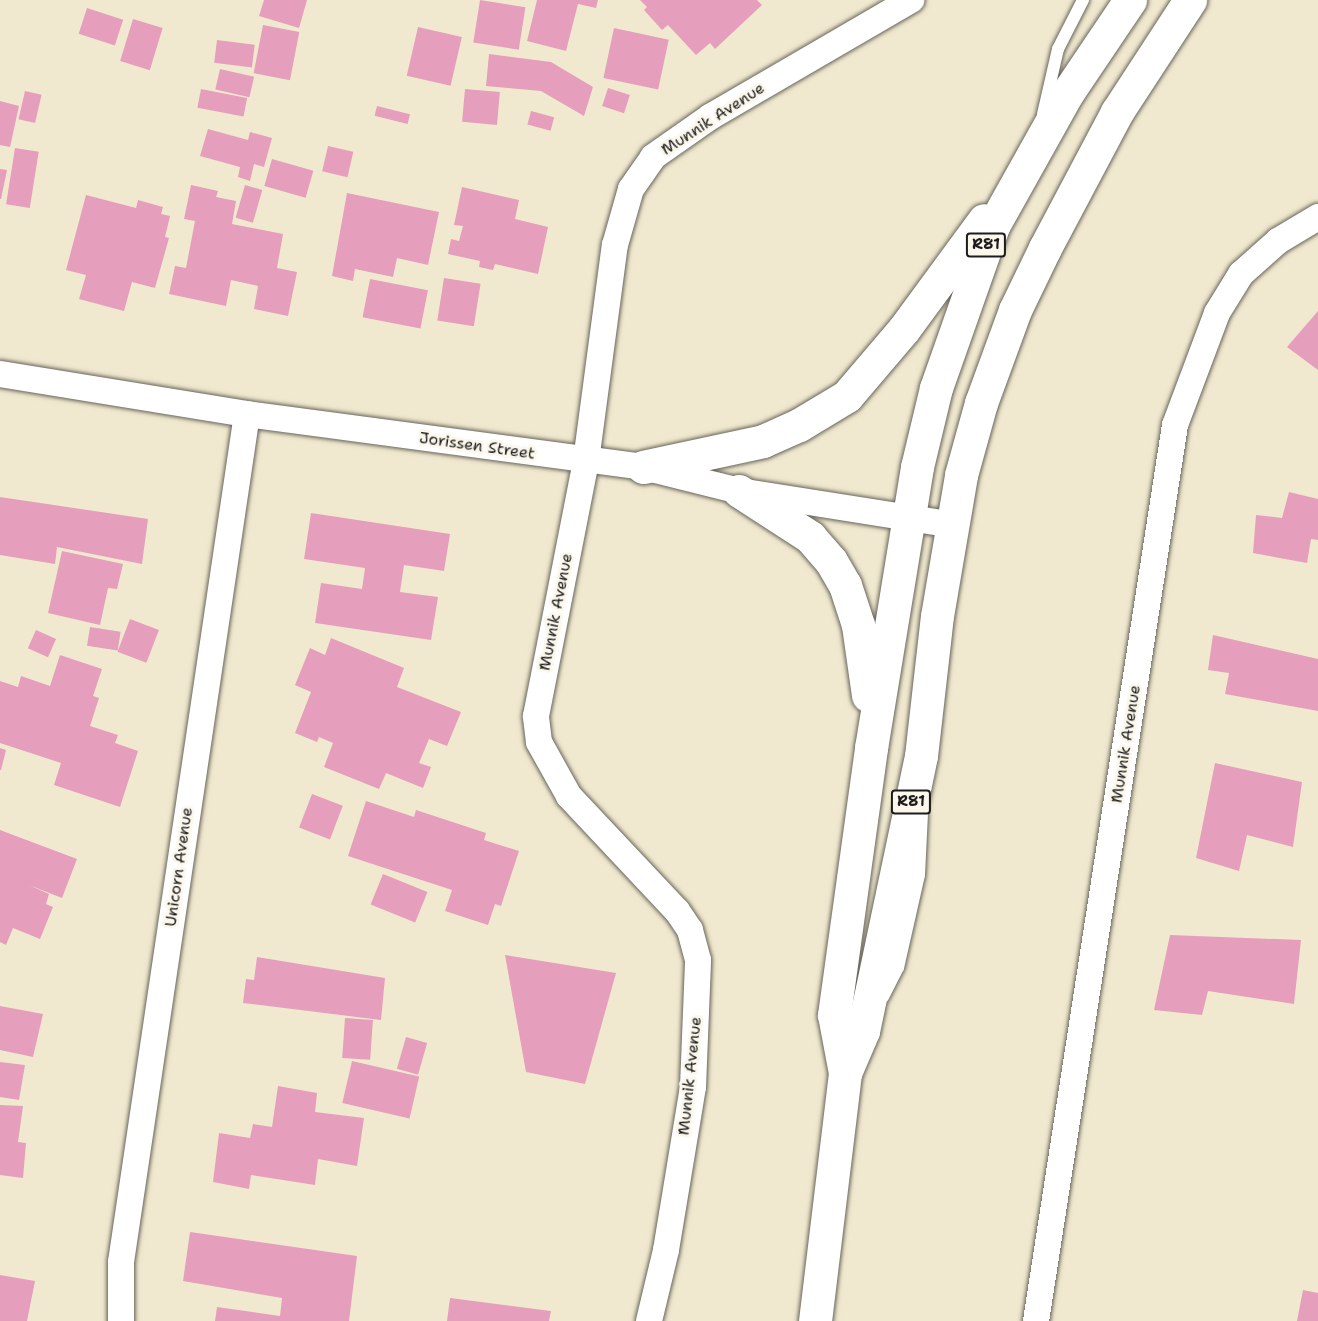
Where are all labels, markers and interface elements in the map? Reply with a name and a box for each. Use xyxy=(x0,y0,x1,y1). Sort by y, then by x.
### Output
street label: Munnik Avenue xyxy=(658,79,768,159)
road number: R81 xyxy=(965,233,1007,257)
street label: Jorissen Street xyxy=(418,428,536,464)
street label: Munnik Avenue xyxy=(535,552,577,672)
street label: Munnik Avenue xyxy=(1107,684,1145,804)
road number: R81 xyxy=(890,790,932,814)
street label: Unicorn Avenue xyxy=(161,806,197,928)
street label: Munnik Avenue xyxy=(674,1016,706,1136)

